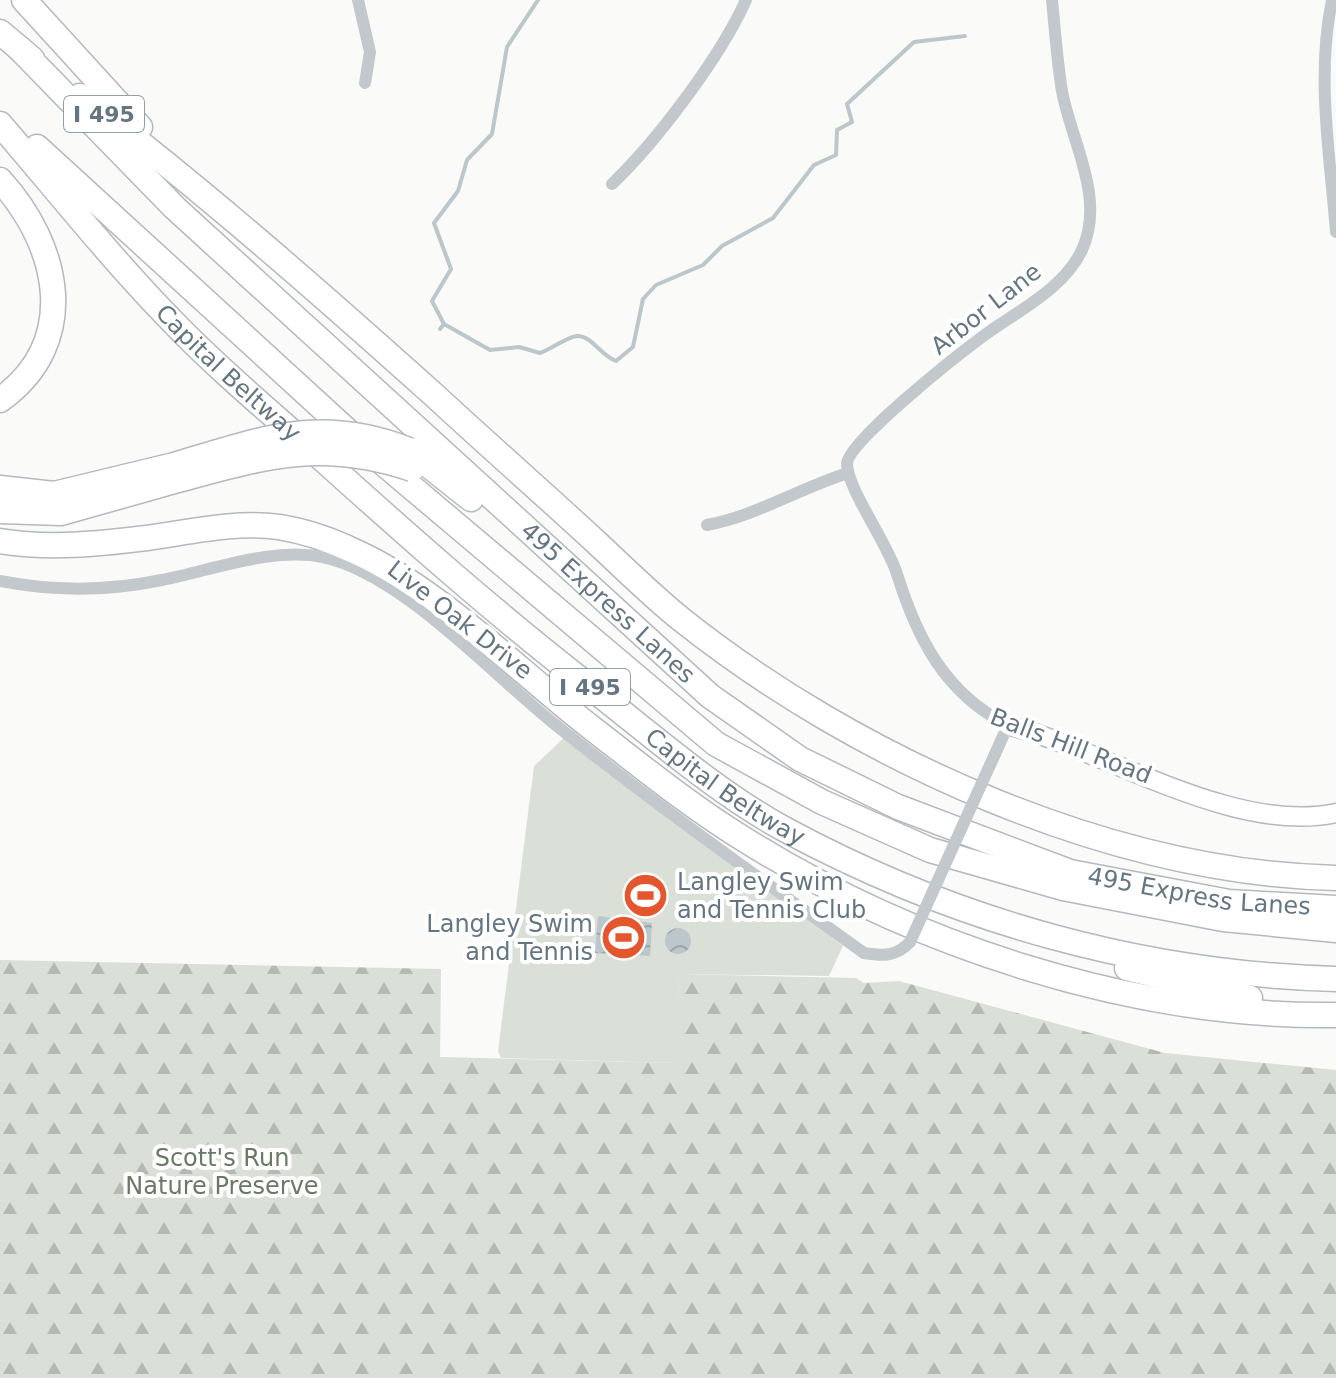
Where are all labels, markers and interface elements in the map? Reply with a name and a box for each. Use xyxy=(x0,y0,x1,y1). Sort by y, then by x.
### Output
road number: I 495 xyxy=(64,96,144,132)
street label: Arbor Lane xyxy=(925,257,1047,361)
street label: Capital Beltway xyxy=(150,299,306,447)
street label: 495 Express Lanes xyxy=(515,517,701,689)
street label: Live Oak Drive xyxy=(382,555,538,685)
road number: I 495 xyxy=(550,669,630,705)
street label: Balls Hill Road xyxy=(986,702,1156,790)
street label: Capital Beltway xyxy=(640,723,810,852)
street label: 495 Express Lanes xyxy=(1085,862,1312,921)
place label: Langley Swim and Tennis Club xyxy=(677,868,866,924)
sports icon: Langley Swim and Tennis Club xyxy=(622,872,670,920)
place label: Langley Swim and Tennis xyxy=(426,910,593,966)
sports icon: Langley Swim and Tennis xyxy=(600,914,648,962)
park label: Scott's Run Nature Preserve xyxy=(125,1144,319,1200)

